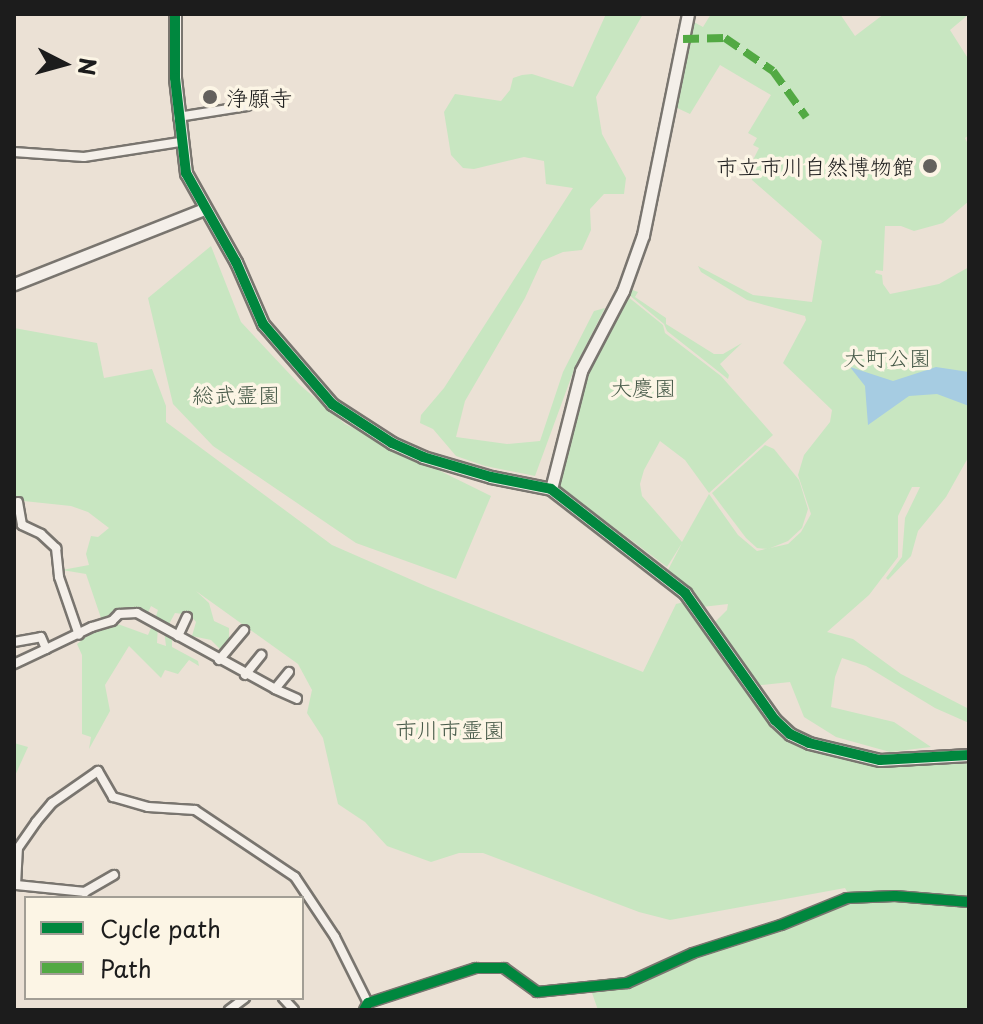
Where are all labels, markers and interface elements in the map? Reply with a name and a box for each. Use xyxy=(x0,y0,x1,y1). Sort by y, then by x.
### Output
north arrow xyxy=(24,24,104,104)
text: N xyxy=(71,56,106,77)
place label: 浄願寺 xyxy=(226,84,292,110)
marker: 浄願寺 xyxy=(201,88,219,106)
place label: 市立市川自然博物館 xyxy=(716,153,914,179)
marker: 市立市川自然博物館 xyxy=(921,157,939,175)
park label: 大町公園 xyxy=(843,344,931,370)
park label: 大慶園 xyxy=(610,374,676,400)
park label: 総武霊園 xyxy=(192,381,280,407)
park label: 市川市霊園 xyxy=(395,716,505,742)
legend xyxy=(24,896,304,1000)
text: Cycle path xyxy=(100,910,221,946)
text: Path xyxy=(100,950,152,986)

